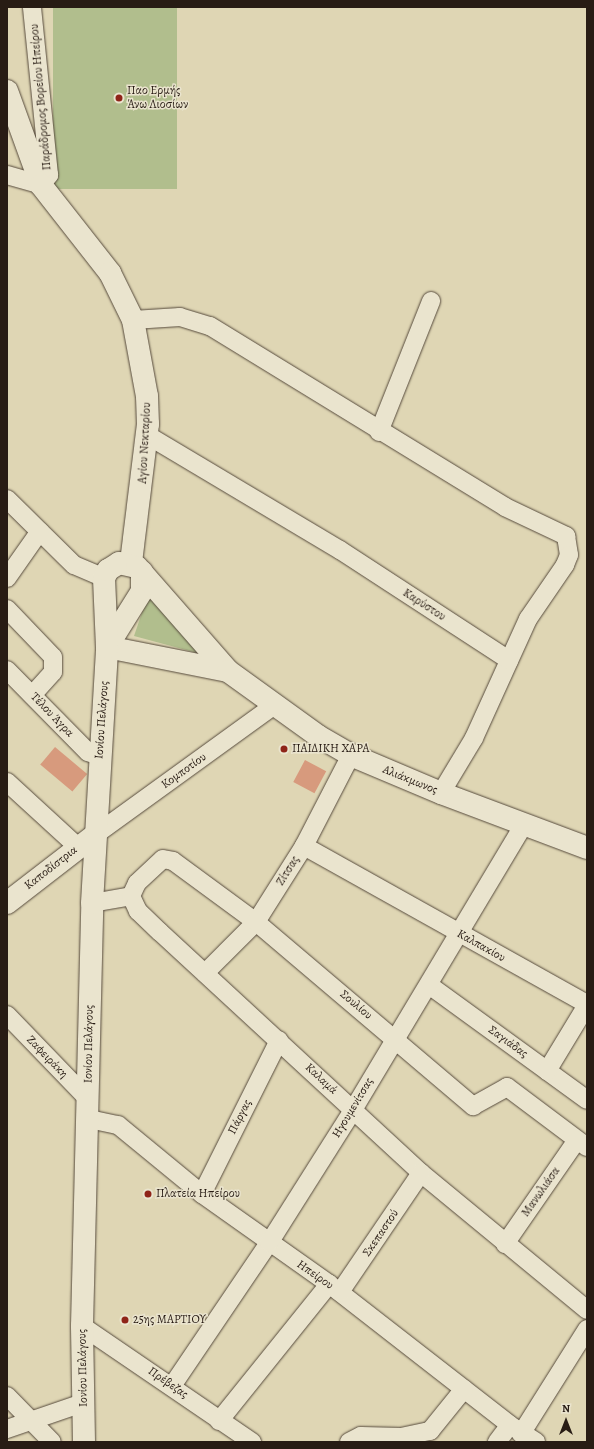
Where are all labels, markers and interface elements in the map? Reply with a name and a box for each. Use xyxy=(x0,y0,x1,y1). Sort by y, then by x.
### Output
street label: Παράδρομος Βορείου Ηπείρου xyxy=(27,23,55,171)
place label: Παο Ερμής Άνω Λιοσίων xyxy=(127,84,188,112)
marker: Παο Ερμής Άνω Λιοσίων xyxy=(114,93,124,103)
street label: Αγίου Νεκταρίου xyxy=(136,402,154,484)
street label: Καρύστου xyxy=(400,586,448,624)
street label: Ιονίου Πελάγους xyxy=(92,680,112,760)
street label: Τέλου Άγρα xyxy=(27,690,77,740)
place label: ΠΑΙΔΙΚΗ ΧΑΡΑ xyxy=(292,742,369,756)
marker: ΠΑΙΔΙΚΗ ΧΑΡΑ xyxy=(279,744,289,754)
street label: Κομποτίου xyxy=(159,750,209,792)
street label: Αλιάκμωνος xyxy=(380,762,440,798)
street label: Καποδίστρια xyxy=(22,843,80,893)
street label: Ζίτσας xyxy=(273,854,303,888)
street label: Καλπακίου xyxy=(454,927,508,965)
street label: Σουλίου xyxy=(337,987,375,1023)
street label: Ιονίου Πελάγους xyxy=(81,1005,97,1083)
street label: Σαγιάδας xyxy=(485,1023,531,1061)
street label: Ζαφειράκη xyxy=(23,1033,71,1081)
street label: Καλαμά xyxy=(302,1060,340,1098)
street label: Ηγουμενίτσας xyxy=(329,1075,377,1141)
street label: Πάργας xyxy=(225,1097,255,1137)
street label: Μανωλιάσα xyxy=(519,1164,563,1220)
place label: Πλατεία Ηπείρου xyxy=(156,1187,240,1201)
marker: Πλατεία Ηπείρου xyxy=(143,1189,153,1199)
street label: Σκεπαστού xyxy=(360,1207,402,1259)
street label: Ηπείρου xyxy=(294,1257,336,1293)
place label: 25ης ΜΑΡΤΙΟΥ xyxy=(133,1313,206,1327)
marker: 25ης ΜΑΡΤΙΟΥ xyxy=(120,1315,130,1325)
street label: Ιονίου Πελάγους xyxy=(75,1329,91,1407)
street label: Πρέβεζας xyxy=(145,1364,191,1402)
north arrow xyxy=(546,1401,586,1441)
text: N xyxy=(562,1401,570,1416)

